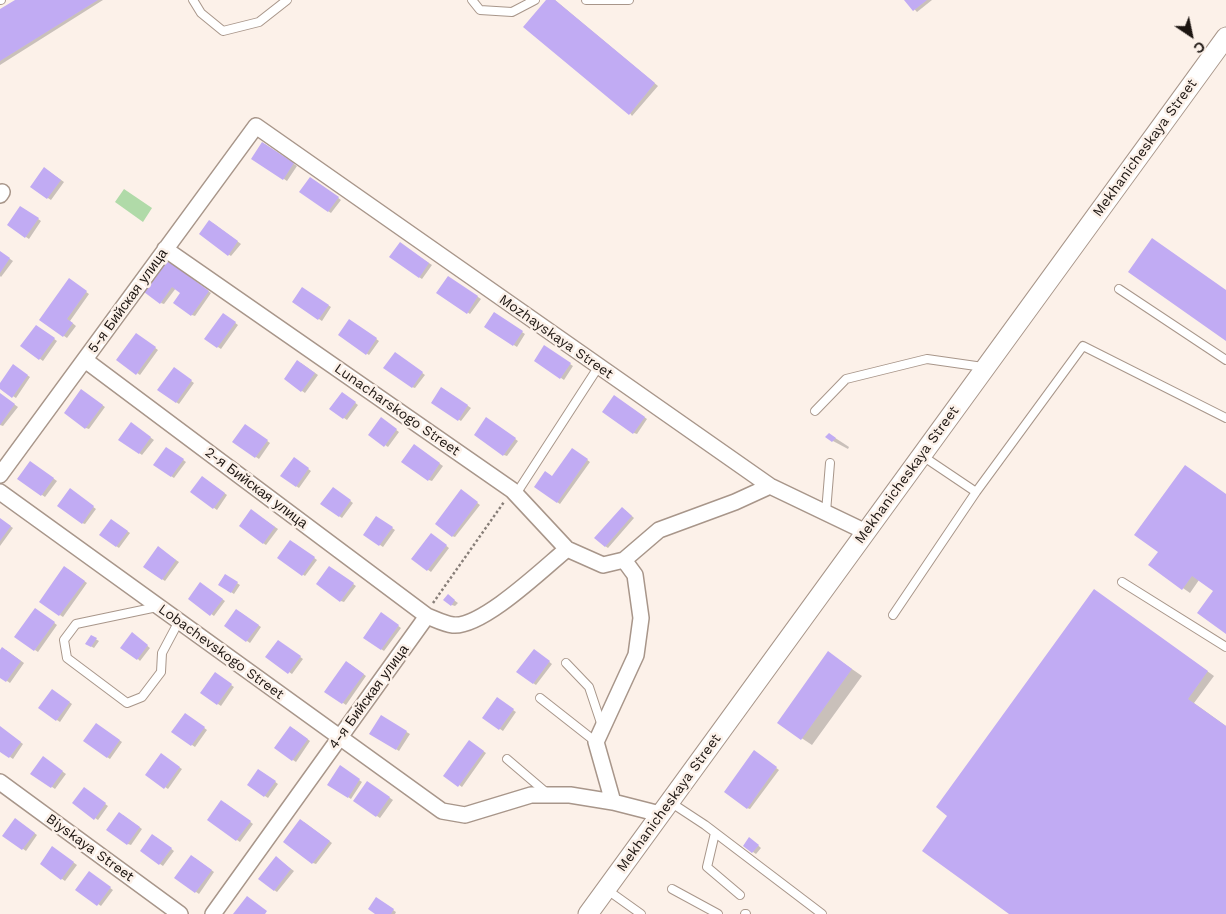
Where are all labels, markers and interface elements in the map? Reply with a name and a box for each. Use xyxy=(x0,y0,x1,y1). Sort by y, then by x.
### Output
north arrow xyxy=(1166,10,1216,60)
text: С xyxy=(1191,38,1208,57)
street label: Mekhanicheskaya Street xyxy=(1089,76,1201,220)
street label: 5-я Бийская улица xyxy=(85,246,171,356)
street label: Mozhayskaya Street xyxy=(496,291,616,383)
street label: Lunacharskogo Street xyxy=(331,360,463,460)
street label: Mekhanicheskaya Street xyxy=(851,403,963,547)
street label: 2-я Бийская улица xyxy=(201,444,311,532)
street label: Lobachevskogo Street xyxy=(155,601,287,703)
street label: 4-я Бийская улица xyxy=(325,642,413,752)
street label: Mekhanicheskaya Street xyxy=(613,731,725,875)
street label: Biyskaya Street xyxy=(43,810,137,886)

